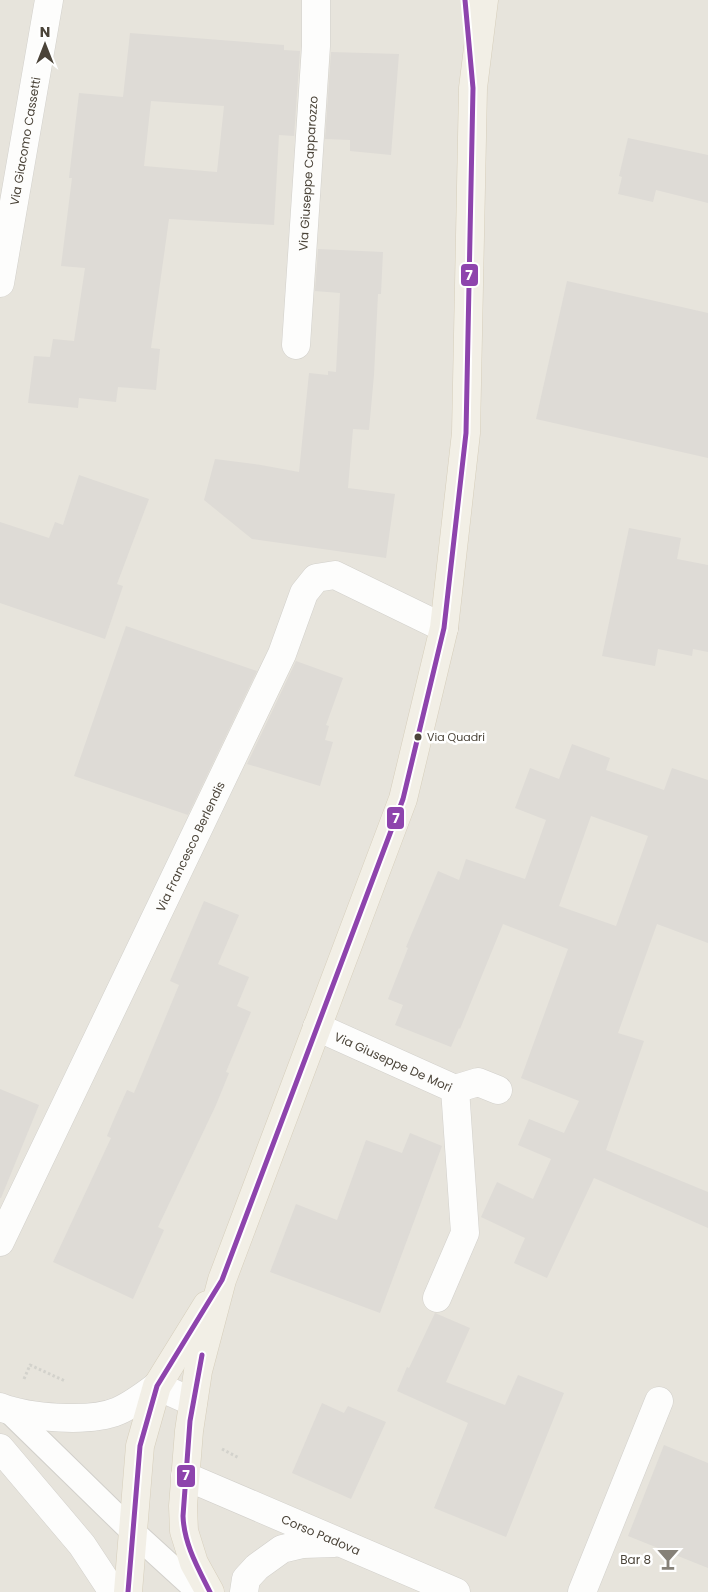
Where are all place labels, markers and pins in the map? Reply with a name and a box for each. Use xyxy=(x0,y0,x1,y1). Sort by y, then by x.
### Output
place label: Via Quadri xyxy=(427,729,485,745)
marker: Via Quadri xyxy=(413,732,423,742)
bar icon: Bar 8 xyxy=(655,1546,681,1572)
place label: Bar 8 xyxy=(620,1551,651,1568)

